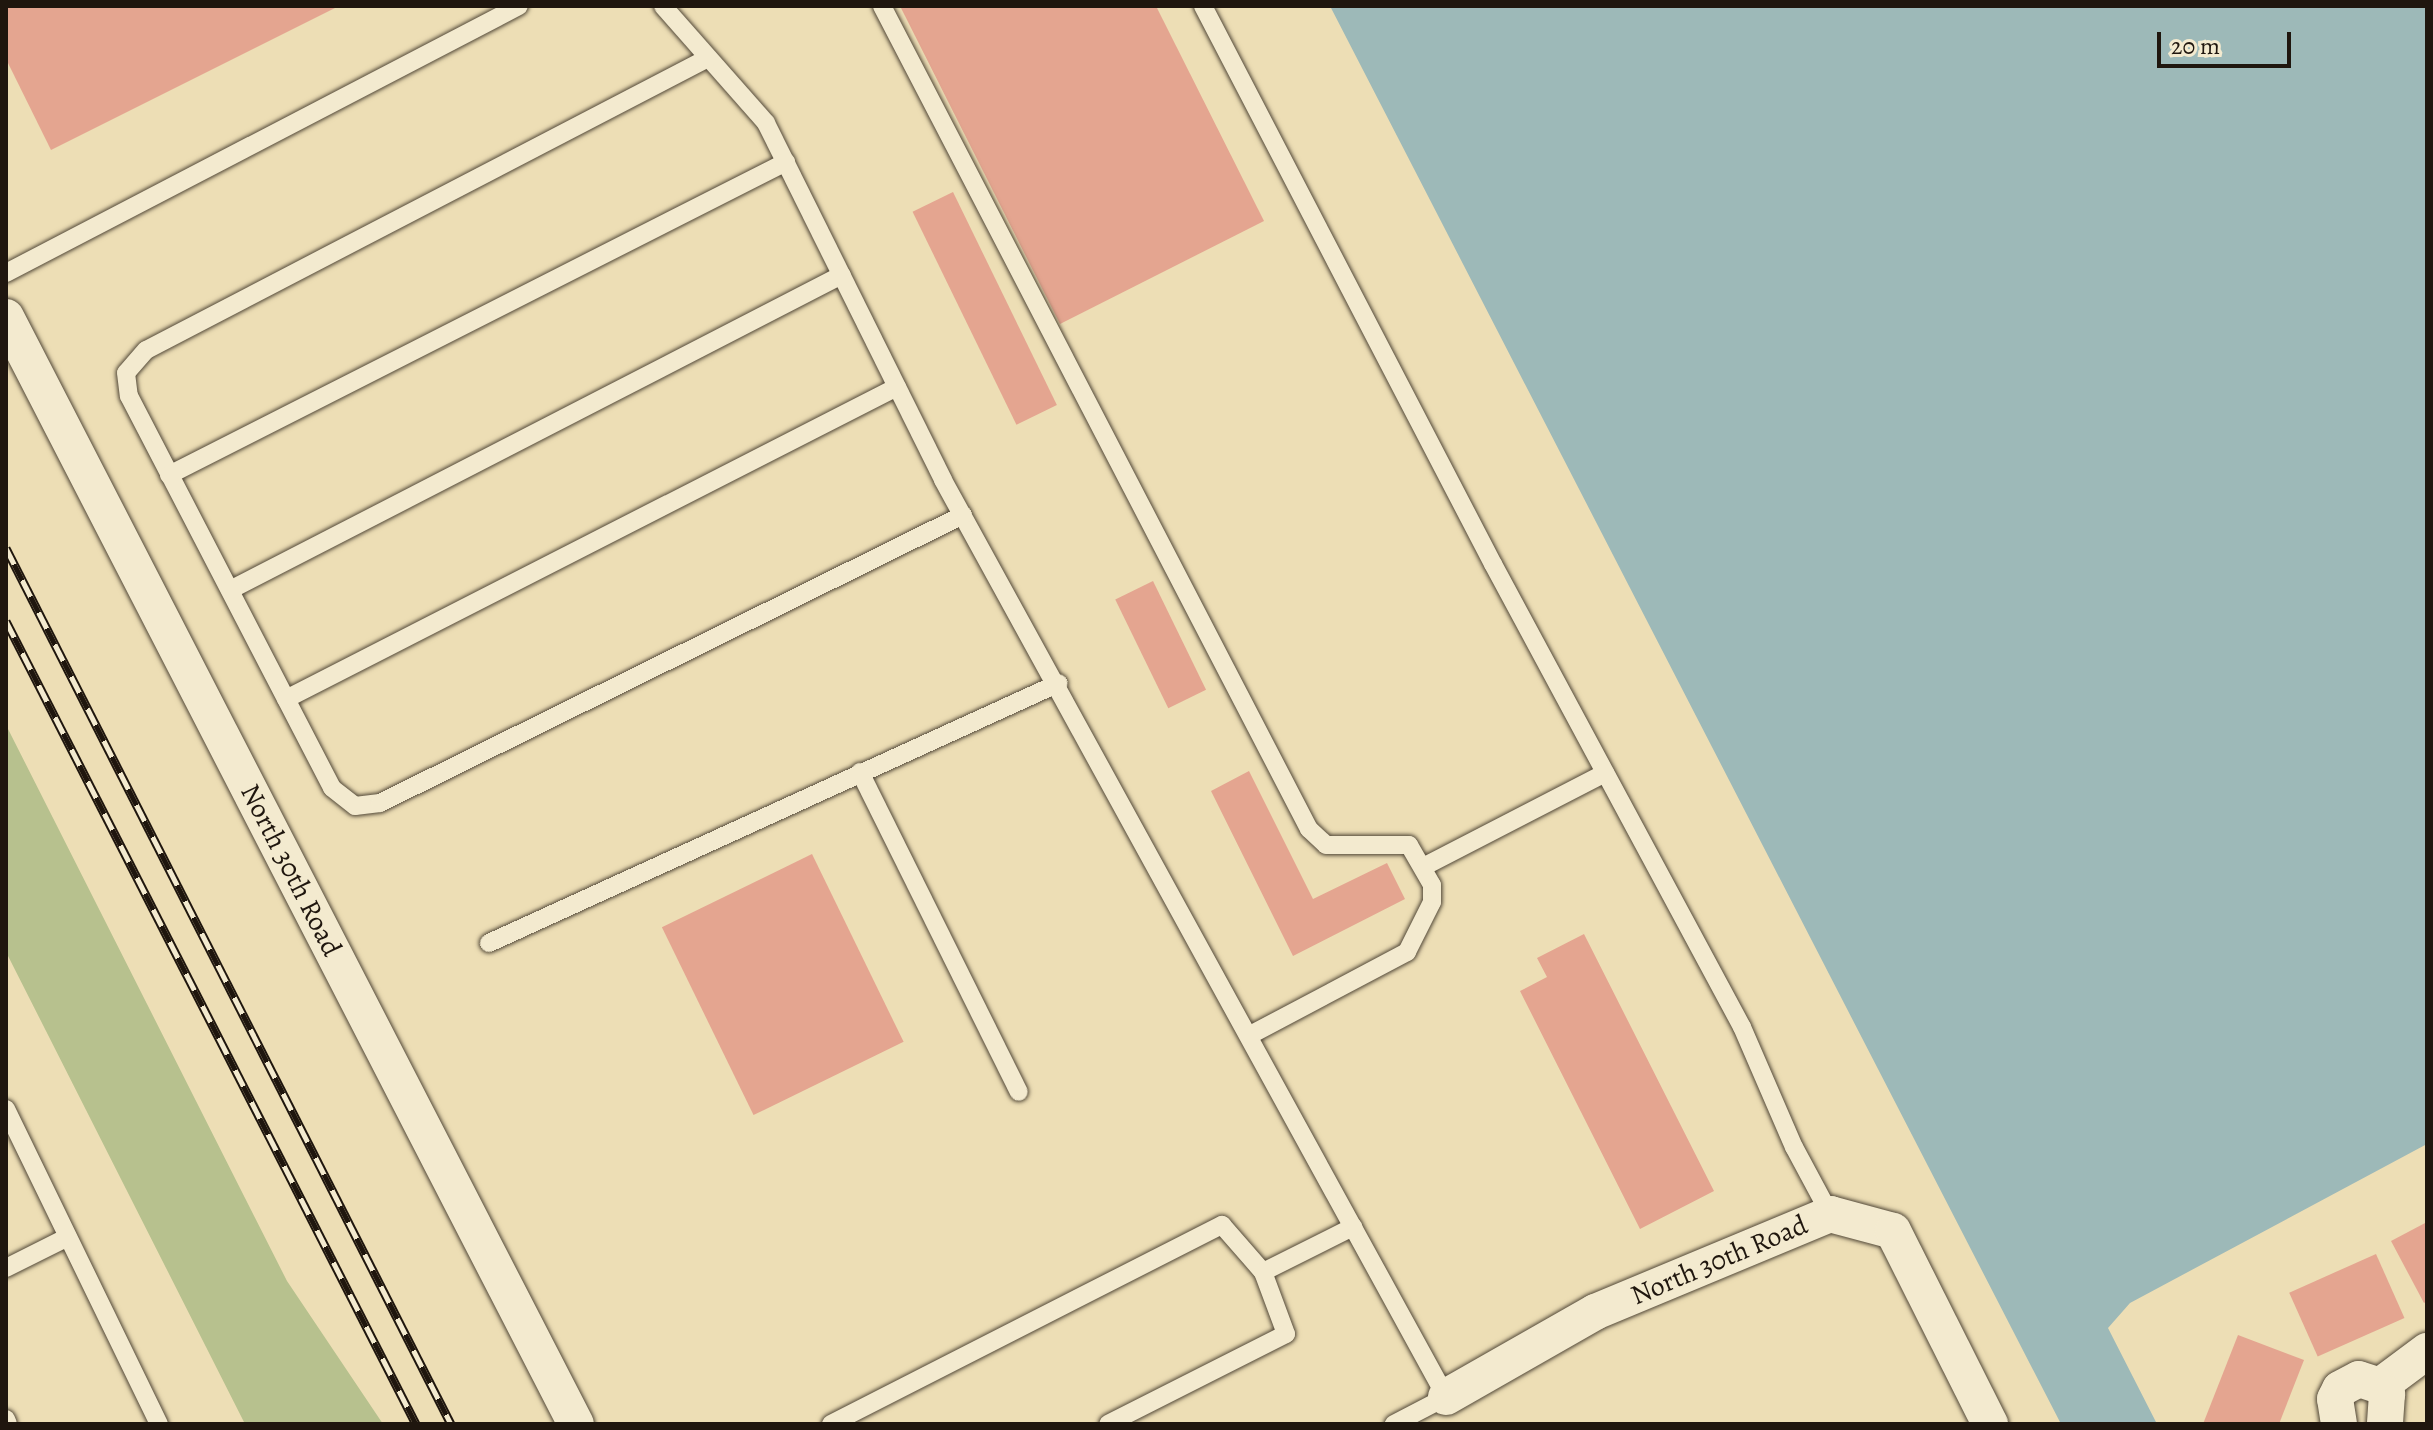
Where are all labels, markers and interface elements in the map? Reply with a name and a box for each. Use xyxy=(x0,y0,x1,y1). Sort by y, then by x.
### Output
scale bar xyxy=(2161,16,2295,66)
text: 20 m xyxy=(2171,30,2220,62)
street label: North 30th Road xyxy=(233,778,349,962)
street label: North 30th Road xyxy=(1626,1208,1812,1312)

